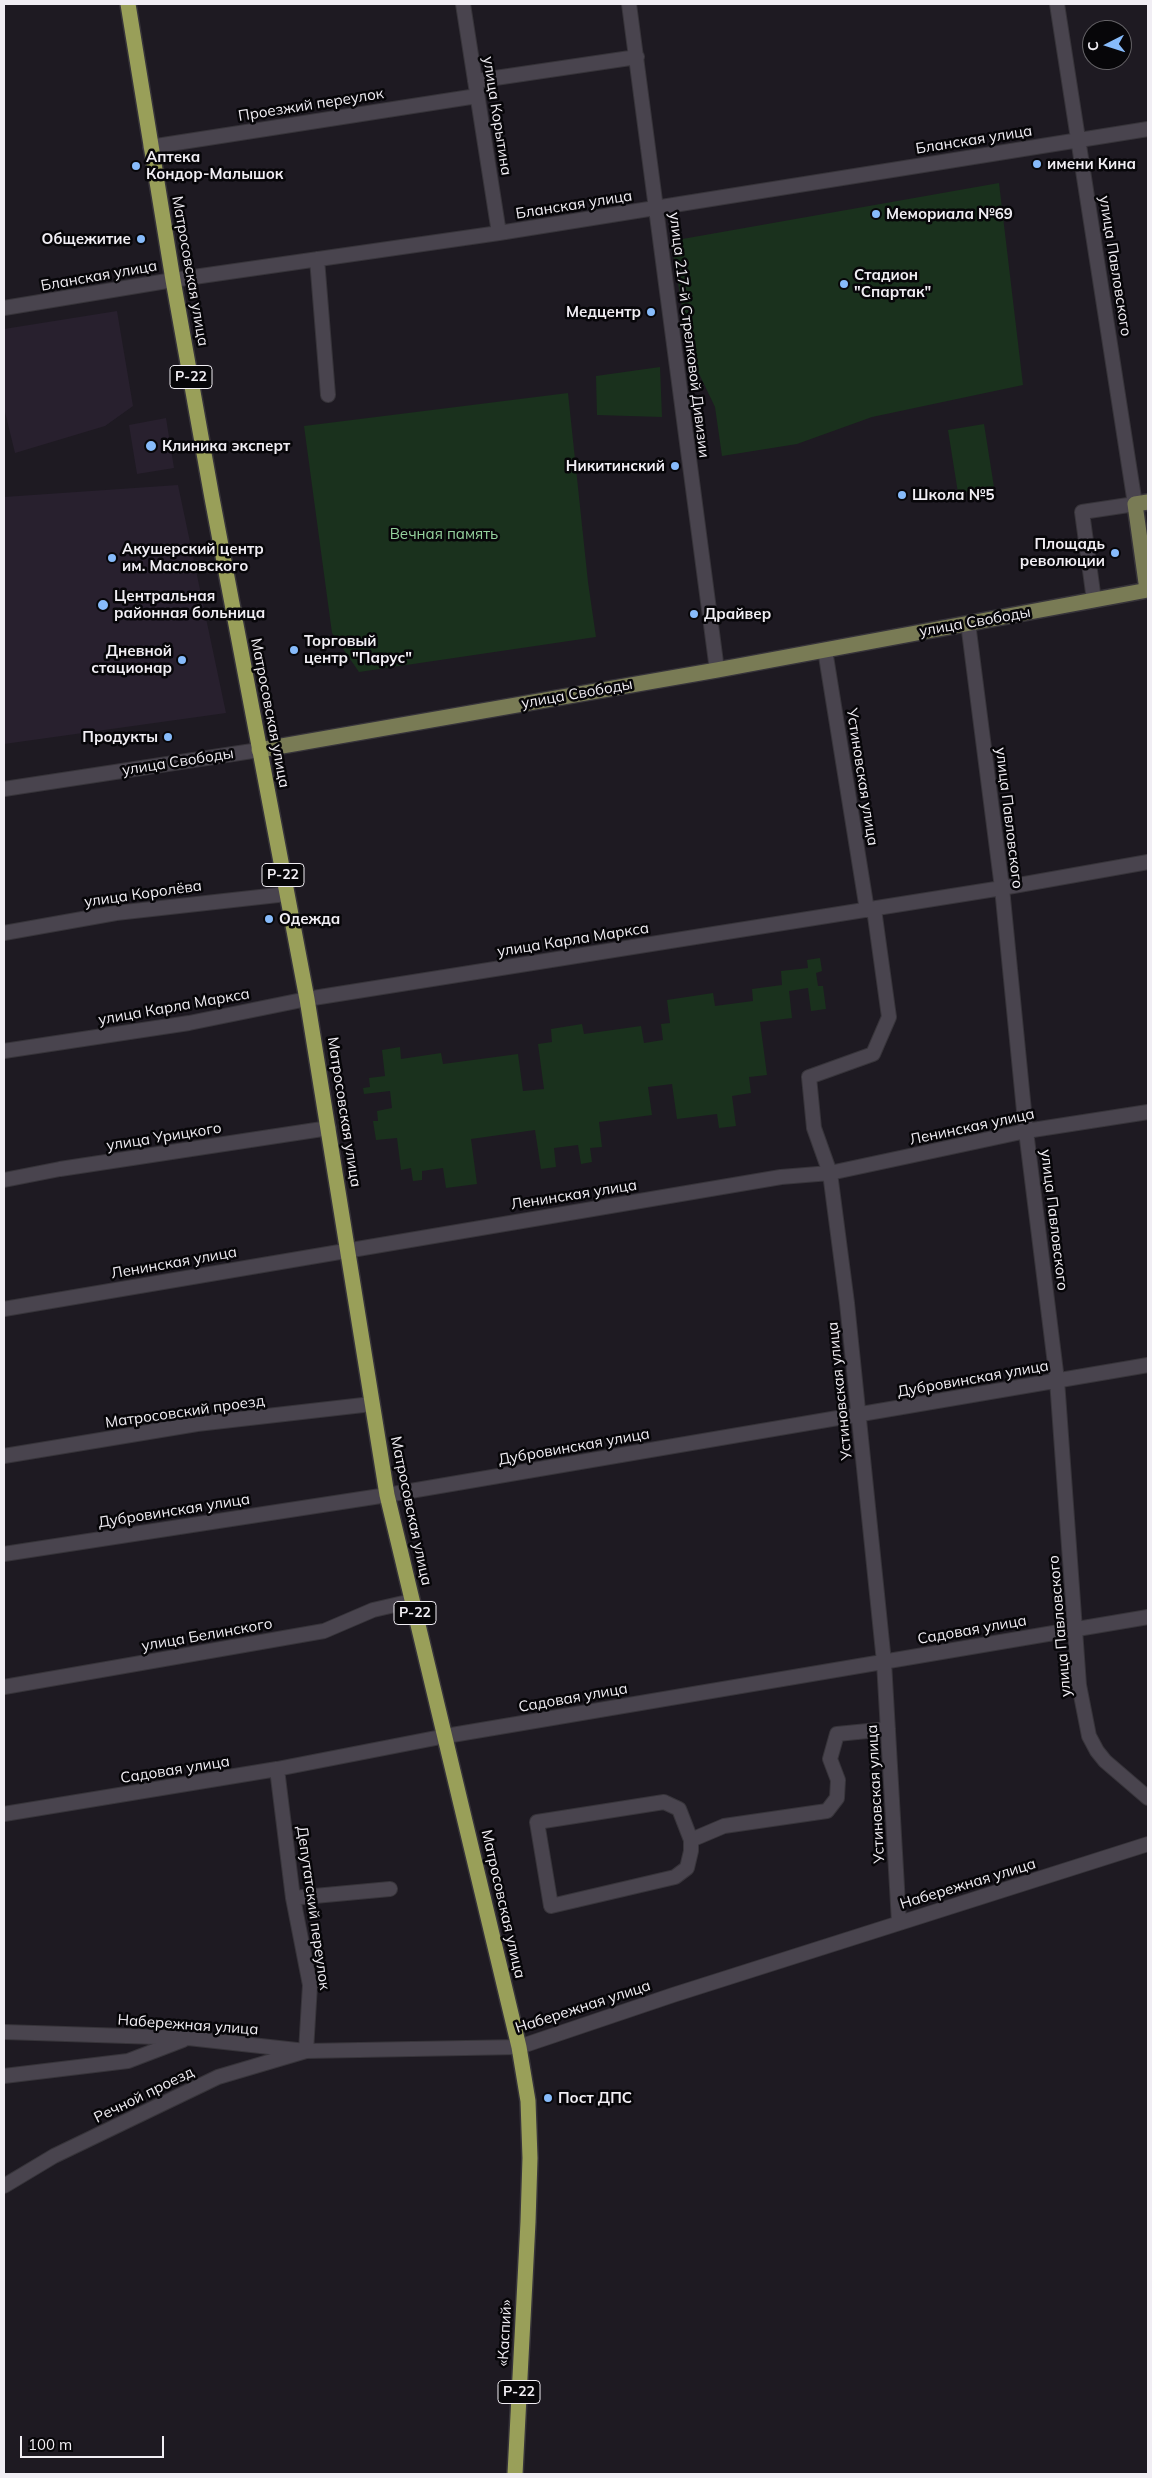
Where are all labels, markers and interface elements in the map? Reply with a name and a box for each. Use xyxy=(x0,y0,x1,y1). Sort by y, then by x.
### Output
north arrow xyxy=(1082,20,1132,70)
text: С xyxy=(1084,41,1102,52)
street label: улица Корытина xyxy=(479,55,515,177)
street label: Проезжий переулок xyxy=(237,85,385,125)
street label: Бланская улица xyxy=(914,122,1034,158)
place label: Аптека Кондор-Малышок xyxy=(146,148,283,183)
place label: имени Кина xyxy=(1047,155,1136,173)
marker: имени Кина xyxy=(1031,158,1043,170)
marker: Аптека Кондор-Малышок xyxy=(130,160,142,172)
street label: Бланская улица xyxy=(514,187,634,223)
street label: улица Павловского xyxy=(1095,194,1135,338)
street label: Матросовская улица xyxy=(168,195,212,347)
place label: Мемориала №69 xyxy=(886,205,1013,223)
marker: Мемориала №69 xyxy=(870,208,882,220)
street label: улица 217-й Стрелковой Дивизии xyxy=(665,211,713,459)
place label: Общежитие xyxy=(42,230,131,248)
marker: Общежитие xyxy=(135,233,147,245)
street label: Бланская улица xyxy=(39,257,159,295)
place label: Стадион "Спартак" xyxy=(854,266,931,301)
marker: Стадион "Спартак" xyxy=(838,278,850,290)
place label: Медцентр xyxy=(566,303,641,321)
marker: Медцентр xyxy=(645,306,657,318)
road number: Р-22 xyxy=(170,366,212,388)
place label: Клиника эксперт xyxy=(162,437,290,455)
marker: Клиника эксперт xyxy=(144,439,158,453)
place label: Никитинский xyxy=(566,457,665,475)
marker: Никитинский xyxy=(669,460,681,472)
place label: Школа №5 xyxy=(912,486,994,504)
marker: Школа №5 xyxy=(896,489,908,501)
park label: Вечная память xyxy=(390,525,498,543)
place label: Площадь революции xyxy=(1020,535,1105,570)
place label: Акушерский центр им. Масловского xyxy=(122,540,264,575)
marker: Площадь революции xyxy=(1109,547,1121,559)
marker: Акушерский центр им. Масловского xyxy=(106,552,118,564)
place label: Центральная районная больница xyxy=(114,587,265,622)
marker: Центральная районная больница xyxy=(96,598,110,612)
street label: улица Свободы xyxy=(918,603,1032,641)
place label: Драйвер xyxy=(704,605,771,623)
marker: Драйвер xyxy=(688,608,700,620)
place label: Торговый центр "Парус" xyxy=(304,632,412,667)
street label: Матросовская улица xyxy=(247,637,293,789)
place label: Дневной стационар xyxy=(91,642,172,677)
marker: Торговый центр "Парус" xyxy=(288,644,300,656)
marker: Дневной стационар xyxy=(176,654,188,666)
street label: улица Свободы xyxy=(520,675,634,713)
street label: Устиновская улица xyxy=(842,707,882,847)
place label: Продукты xyxy=(82,728,158,746)
marker: Продукты xyxy=(162,731,174,743)
street label: улица Свободы xyxy=(121,744,235,780)
street label: улица Павловского xyxy=(991,746,1027,890)
road number: Р-22 xyxy=(262,864,304,886)
street label: улица Королёва xyxy=(83,877,203,911)
place label: Одежда xyxy=(279,910,340,928)
marker: Одежда xyxy=(263,913,275,925)
street label: улица Карла Маркса xyxy=(496,919,650,961)
street label: улица Карла Маркса xyxy=(97,985,251,1029)
street label: Матросовская улица xyxy=(323,1036,365,1188)
street label: Ленинская улица xyxy=(908,1105,1036,1149)
street label: улица Урицкого xyxy=(105,1119,223,1155)
street label: улица Павловского xyxy=(1036,1148,1072,1292)
street label: Ленинская улица xyxy=(510,1176,638,1214)
street label: Ленинская улица xyxy=(110,1243,238,1283)
street label: Устиновская улица xyxy=(824,1321,856,1461)
street label: Дубровинская улица xyxy=(896,1357,1050,1401)
street label: Матросовский проезд xyxy=(104,1392,266,1432)
street label: Дубровинская улица xyxy=(497,1425,651,1469)
street label: Матросовская улица xyxy=(386,1435,436,1587)
street label: Дубровинская улица xyxy=(97,1490,251,1532)
street label: улица Павловского xyxy=(1045,1554,1075,1698)
road number: Р-22 xyxy=(394,1602,436,1625)
street label: Садовая улица xyxy=(916,1612,1028,1648)
street label: улица Белинского xyxy=(140,1615,274,1655)
street label: Садовая улица xyxy=(517,1680,629,1716)
street label: Устиновская улица xyxy=(863,1724,889,1864)
street label: Садовая улица xyxy=(119,1752,231,1788)
street label: Депутатский переулок xyxy=(293,1825,333,1991)
street label: Матросовская улица xyxy=(477,1828,529,1980)
street label: Набережная улица xyxy=(898,1855,1038,1913)
street label: Набережная улица xyxy=(513,1977,653,2037)
street label: Набережная улица xyxy=(117,2011,259,2039)
street label: Речной проезд xyxy=(91,2063,197,2127)
place label: Пост ДПС xyxy=(558,2089,632,2107)
marker: Пост ДПС xyxy=(542,2092,554,2104)
street label: «Каспий» xyxy=(494,2299,516,2367)
road number: Р-22 xyxy=(498,2380,540,2404)
scale bar xyxy=(22,2426,166,2458)
text: 100 m xyxy=(28,2435,72,2454)

